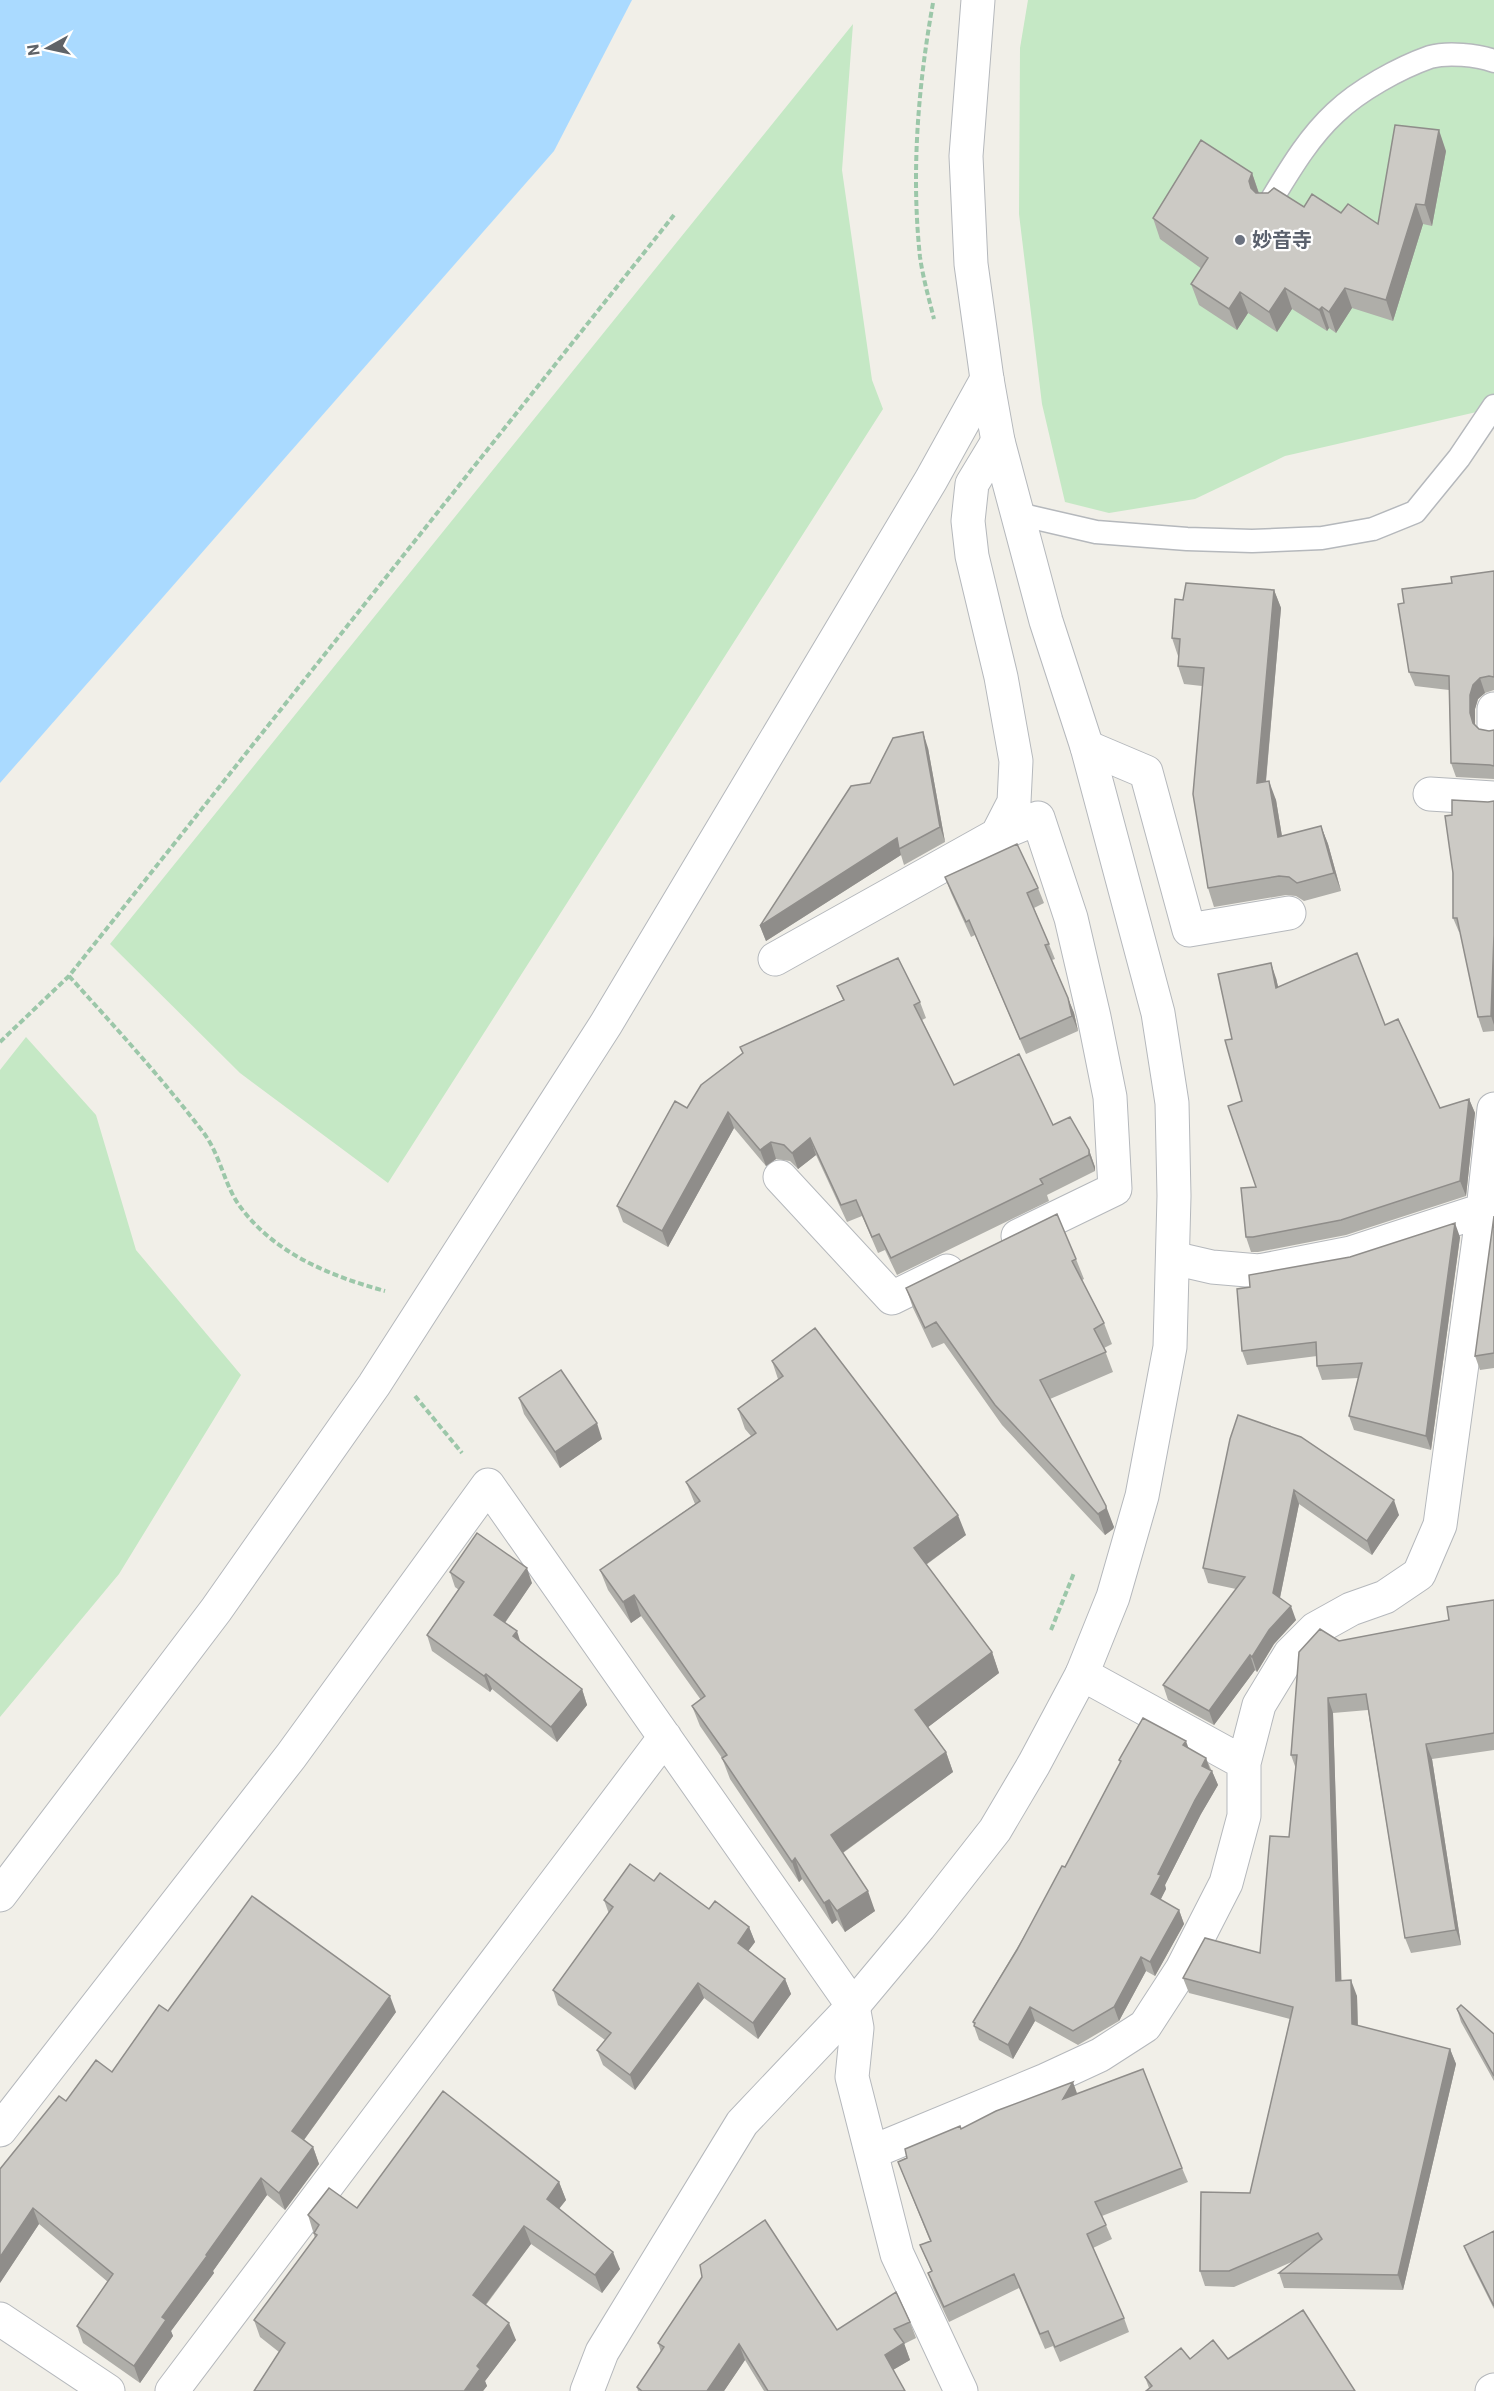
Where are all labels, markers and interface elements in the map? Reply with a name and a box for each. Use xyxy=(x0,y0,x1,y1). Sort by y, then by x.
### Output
north arrow xyxy=(18,18,78,78)
text: N xyxy=(23,43,44,57)
place label: 妙音寺 xyxy=(1252,228,1312,252)
marker: 妙音寺 xyxy=(1233,233,1247,247)

